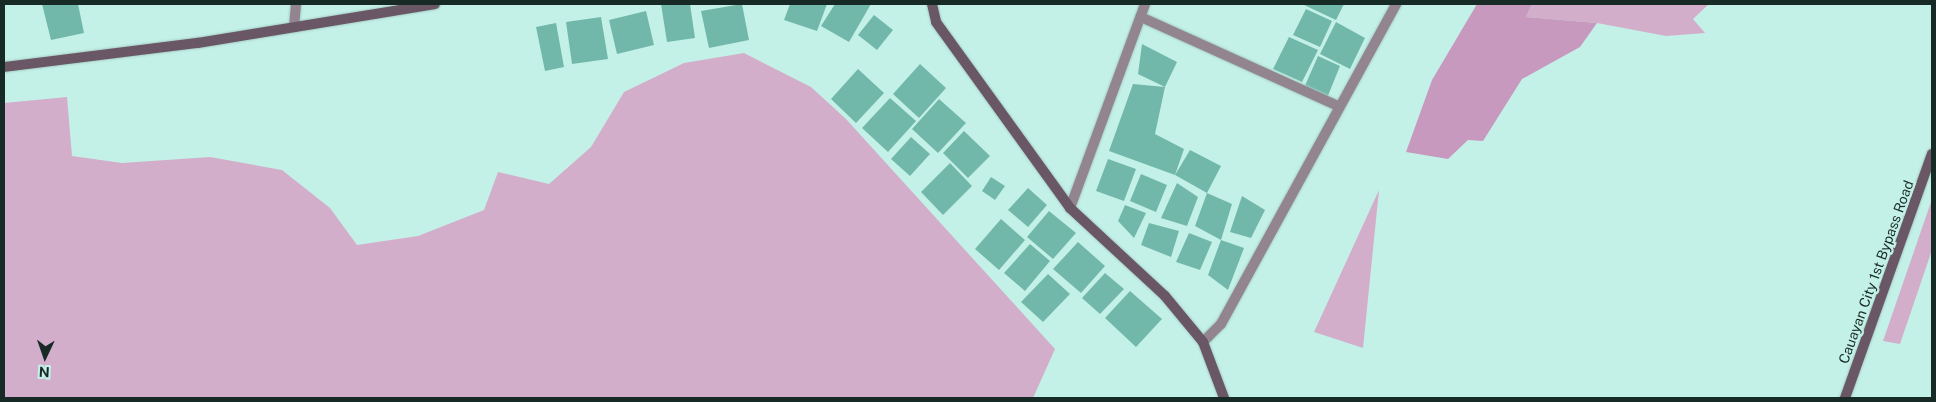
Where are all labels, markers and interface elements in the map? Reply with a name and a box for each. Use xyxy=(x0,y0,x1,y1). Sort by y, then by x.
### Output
street label: Cauayan City 1st Bypass Road xyxy=(1835,178,1917,366)
north arrow xyxy=(20,332,70,382)
text: N xyxy=(38,364,50,380)

